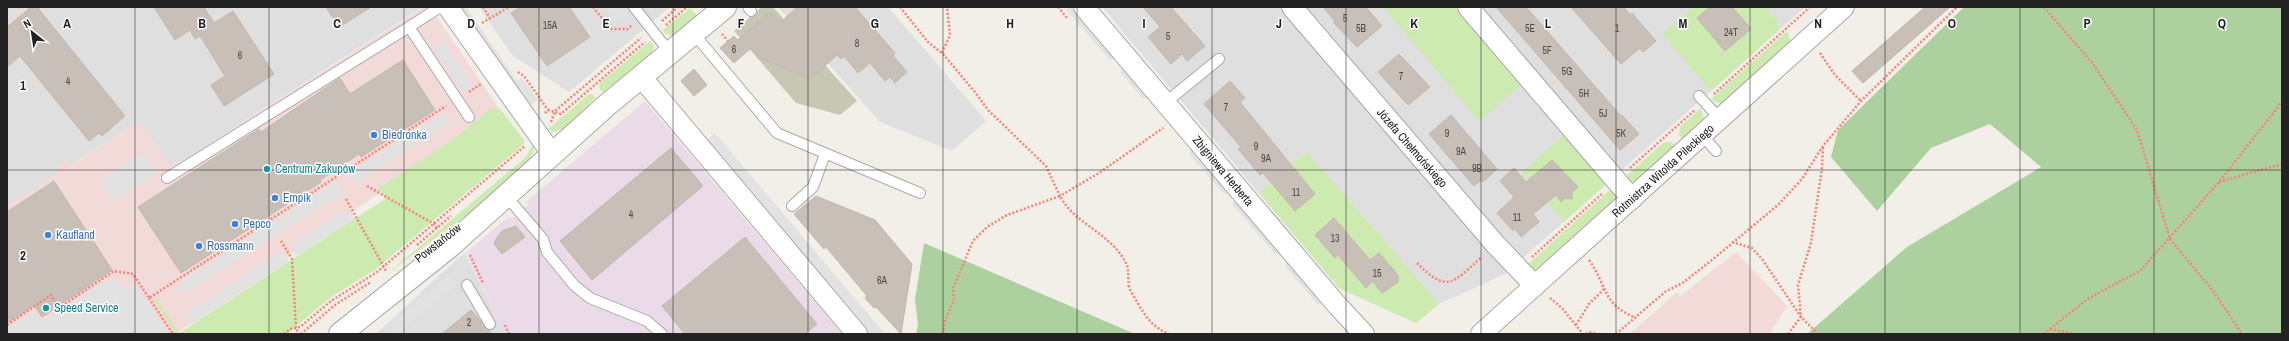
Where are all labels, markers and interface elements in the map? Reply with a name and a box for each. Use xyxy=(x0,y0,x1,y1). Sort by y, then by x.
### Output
north arrow xyxy=(12,12,52,52)
house number: 5 xyxy=(1343,12,1348,25)
text: A xyxy=(63,15,71,32)
text: B xyxy=(198,15,206,32)
text: C xyxy=(333,15,341,32)
text: D xyxy=(467,15,475,32)
text: E xyxy=(602,15,610,32)
text: F xyxy=(738,15,745,32)
text: G xyxy=(871,15,879,32)
text: H xyxy=(1006,15,1014,32)
text: I xyxy=(1143,15,1146,32)
text: J xyxy=(1276,15,1282,32)
text: K xyxy=(1410,15,1418,32)
text: L xyxy=(1545,15,1552,32)
text: M xyxy=(1679,15,1688,32)
text: N xyxy=(1814,15,1822,32)
text: O xyxy=(1948,15,1956,32)
text: P xyxy=(2083,15,2091,32)
text: Q xyxy=(2218,15,2226,32)
text: N xyxy=(21,16,33,31)
house number: 15A xyxy=(543,19,558,32)
house number: 5B xyxy=(1356,22,1367,35)
house number: 5E xyxy=(1525,22,1535,35)
house number: 1 xyxy=(1615,22,1620,35)
house number: 24T xyxy=(1724,26,1738,39)
house number: 5 xyxy=(1166,30,1171,43)
house number: 8 xyxy=(855,37,860,50)
house number: 6 xyxy=(732,43,737,56)
house number: 5F xyxy=(1542,44,1552,57)
house number: 6 xyxy=(238,49,243,62)
house number: 5G xyxy=(1562,65,1572,78)
house number: 7 xyxy=(1399,70,1404,83)
house number: 4 xyxy=(66,75,71,88)
text: 1 xyxy=(20,77,26,94)
house number: 5H xyxy=(1579,87,1589,100)
house number: 7 xyxy=(1224,101,1229,114)
street label: Józefa Chełmońskiego xyxy=(1373,105,1451,191)
house number: 5J xyxy=(1599,107,1607,120)
street label: Rotmistrza Witolda Pileckiego xyxy=(1608,121,1718,221)
place label: Biedronka xyxy=(382,127,427,143)
house number: 9 xyxy=(1445,127,1450,140)
house number: 5K xyxy=(1616,127,1627,140)
marker: Biedronka xyxy=(369,130,379,140)
street label: Zbigniewa Herberta xyxy=(1189,133,1257,210)
house number: 9 xyxy=(1254,140,1259,153)
house number: 9A xyxy=(1456,145,1467,158)
house number: 9A xyxy=(1261,152,1272,165)
place label: Centrum Zakupów xyxy=(275,161,356,177)
house number: 9B xyxy=(1472,162,1483,175)
marker: Centrum Zakupów xyxy=(262,164,272,174)
house number: 11 xyxy=(1292,186,1301,199)
place label: Empik xyxy=(283,190,311,206)
marker: Empik xyxy=(270,193,280,203)
house number: 4 xyxy=(629,208,634,221)
house number: 11 xyxy=(1513,211,1522,224)
place label: Pepco xyxy=(243,216,271,232)
marker: Pepco xyxy=(230,219,240,229)
street label: Powstańców xyxy=(411,219,465,266)
place label: Kaufland xyxy=(56,227,95,243)
marker: Kaufland xyxy=(43,230,53,240)
house number: 13 xyxy=(1330,232,1340,245)
place label: Rossmann xyxy=(207,238,254,254)
marker: Rossmann xyxy=(194,241,204,251)
text: 2 xyxy=(20,247,26,264)
house number: 15 xyxy=(1372,267,1382,280)
house number: 6A xyxy=(877,274,888,287)
place label: Speed Service xyxy=(54,300,119,316)
marker: Speed Service xyxy=(41,303,51,313)
house number: 2 xyxy=(467,316,472,329)

